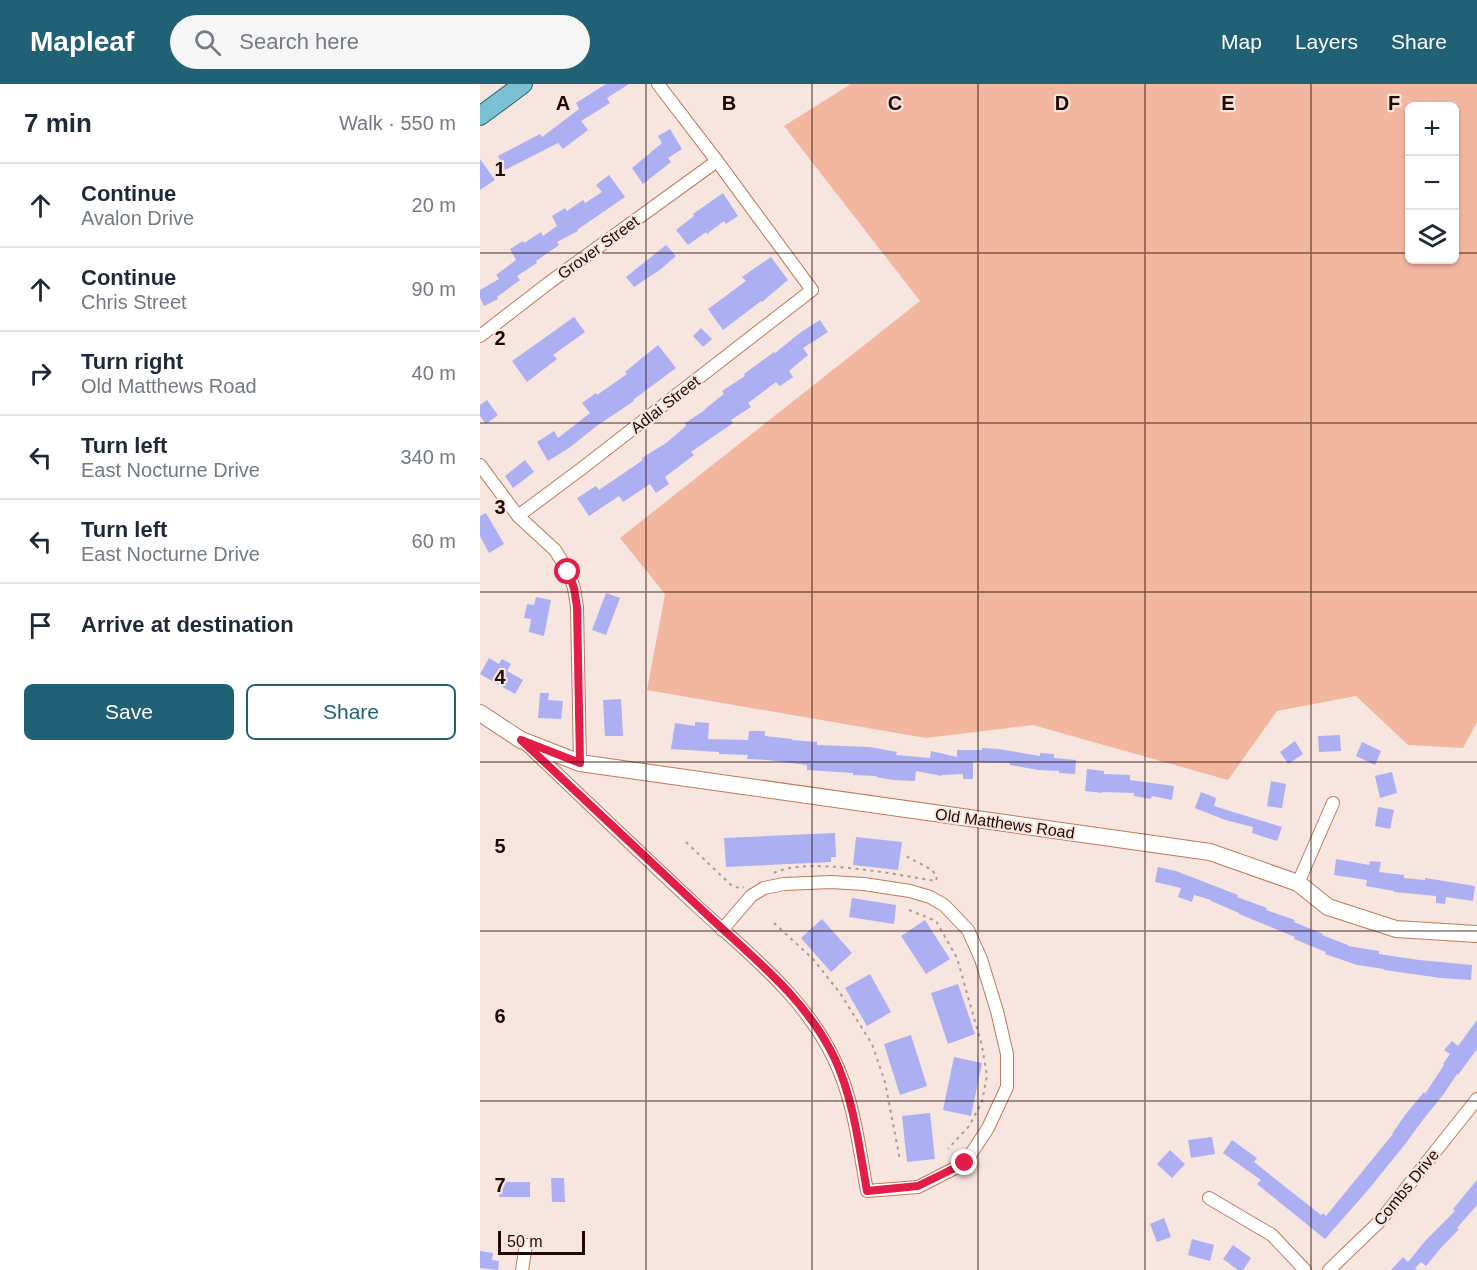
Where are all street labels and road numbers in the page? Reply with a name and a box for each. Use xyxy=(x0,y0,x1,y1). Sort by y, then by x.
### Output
street label: Grover Street xyxy=(554,212,643,283)
street label: Adlai Street xyxy=(627,372,704,437)
street label: Old Matthews Road xyxy=(934,805,1076,842)
street label: Combs Drive xyxy=(1371,1146,1442,1229)

